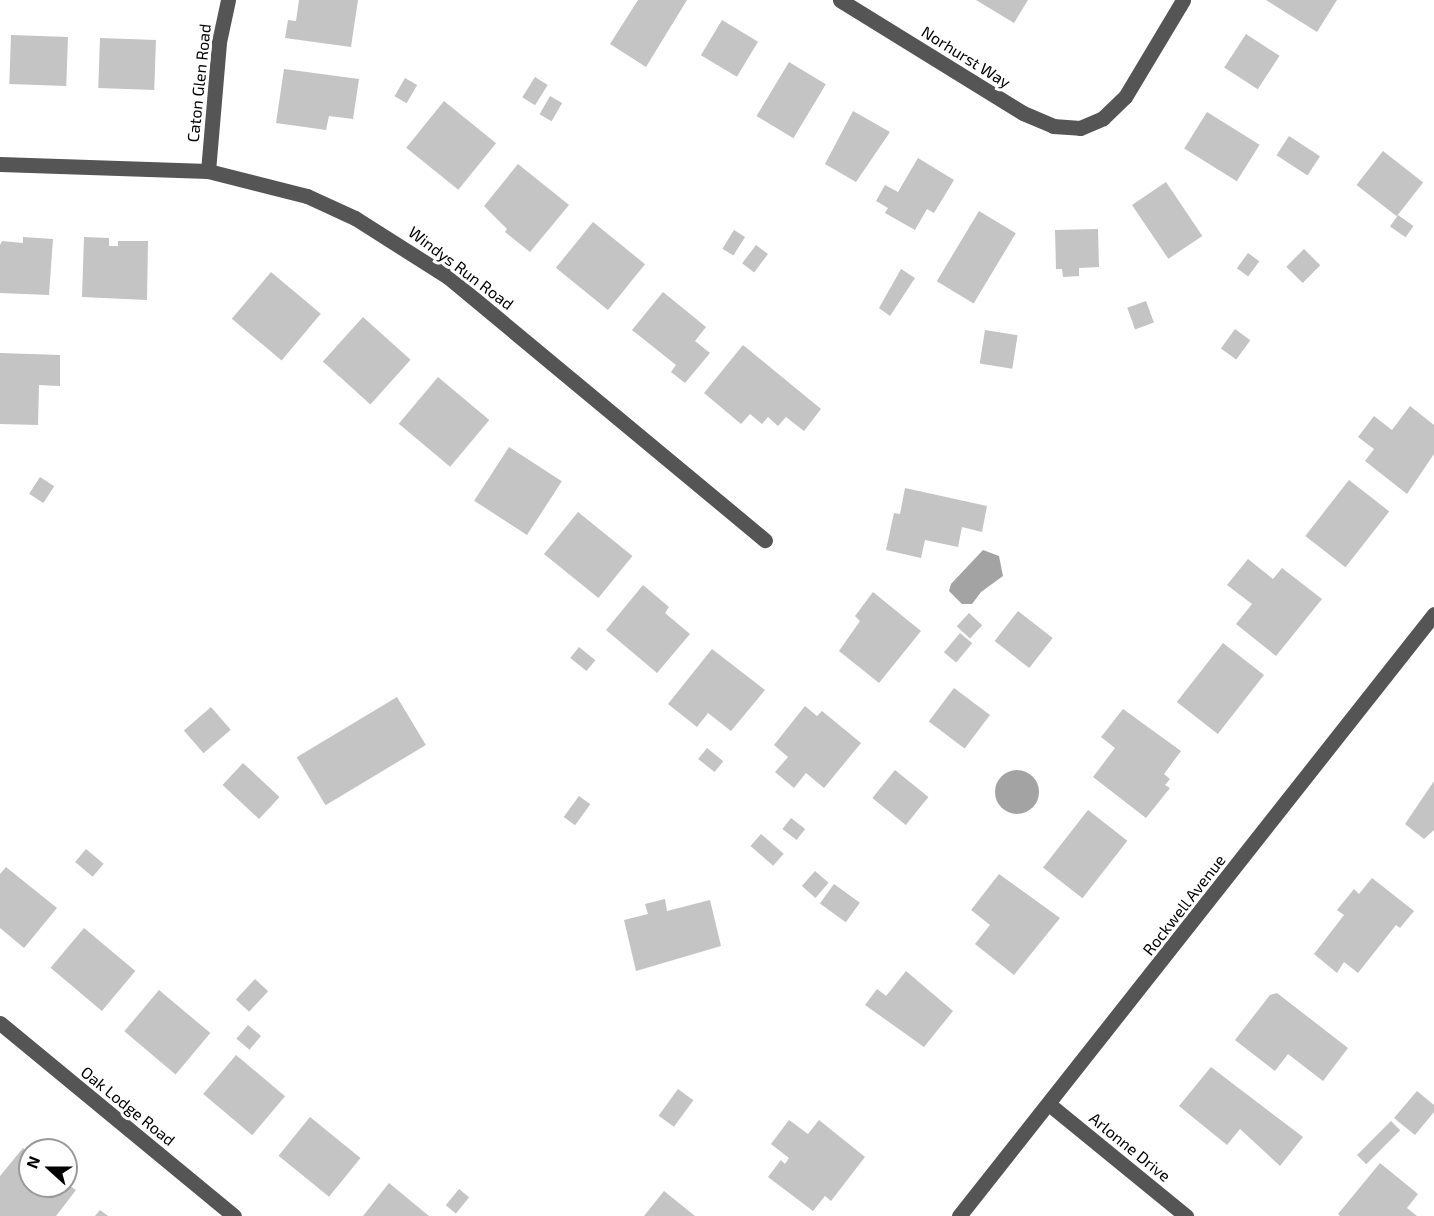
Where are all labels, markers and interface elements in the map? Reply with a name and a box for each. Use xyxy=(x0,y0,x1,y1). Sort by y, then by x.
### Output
street label: Norhurst Way xyxy=(918,22,1014,92)
street label: Caton Glen Road xyxy=(183,23,215,143)
street label: Windys Run Road xyxy=(405,222,517,314)
street label: Rockwell Avenue xyxy=(1138,851,1230,959)
street label: Oak Lodge Road xyxy=(77,1062,179,1150)
street label: Arlonne Drive xyxy=(1086,1108,1174,1186)
north arrow xyxy=(18,1138,78,1198)
text: N xyxy=(22,1153,44,1171)

